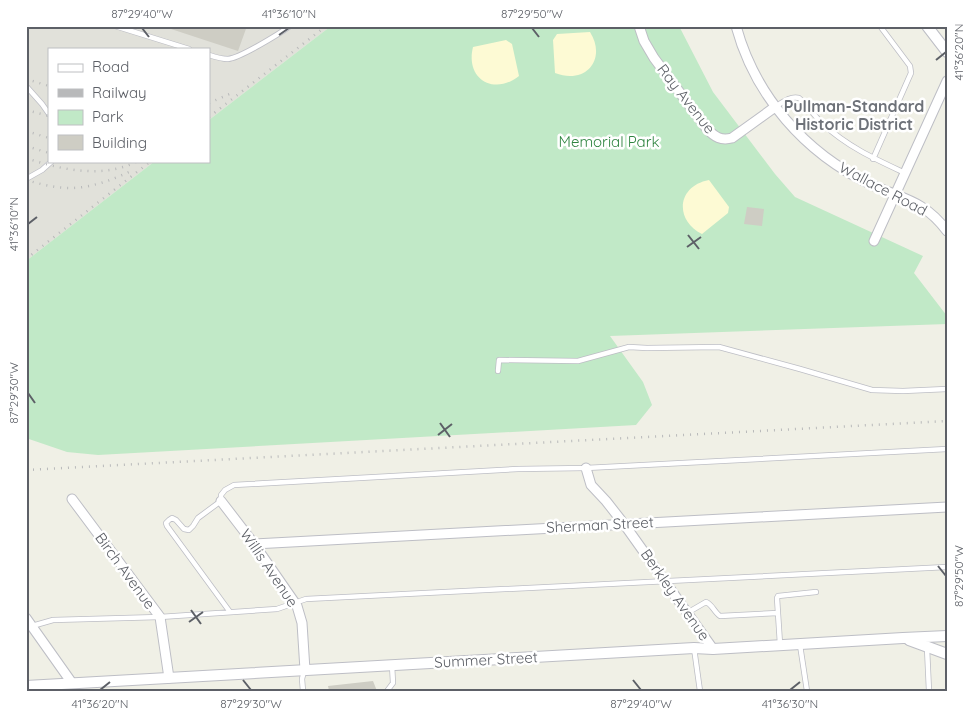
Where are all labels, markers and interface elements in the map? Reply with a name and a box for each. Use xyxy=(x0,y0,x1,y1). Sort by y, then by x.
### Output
text: 87°29'40"W xyxy=(111,6,173,21)
text: 41°36'10"N xyxy=(262,6,316,21)
text: 87°29'50"W xyxy=(501,6,563,21)
text: 41°36'20"N xyxy=(951,24,966,80)
legend xyxy=(48,48,210,162)
text: Road xyxy=(92,57,129,76)
street label: Ray Avenue xyxy=(653,60,719,137)
text: Railway xyxy=(92,83,147,102)
district label: Pullman-Standard Historic District xyxy=(784,96,924,134)
text: Park xyxy=(92,107,124,126)
park label: Memorial Park xyxy=(559,132,660,151)
text: Building xyxy=(92,133,147,152)
street label: Wallace Road xyxy=(836,157,931,220)
text: 41°36'10"N xyxy=(6,197,21,251)
text: 87°29'30"W xyxy=(6,362,21,424)
street label: Sherman Street xyxy=(546,512,654,537)
street label: Willis Avenue xyxy=(236,525,303,610)
street label: Birch Avenue xyxy=(91,529,160,613)
street label: Berkley Avenue xyxy=(637,545,714,644)
text: 87°29'50"W xyxy=(951,545,966,607)
street label: Summer Street xyxy=(434,647,538,672)
text: 41°36'20"N xyxy=(72,696,128,711)
text: 87°29'30"W xyxy=(220,696,282,711)
text: 87°29'40"W xyxy=(610,696,672,711)
text: 41°36'30"N xyxy=(762,696,818,711)

